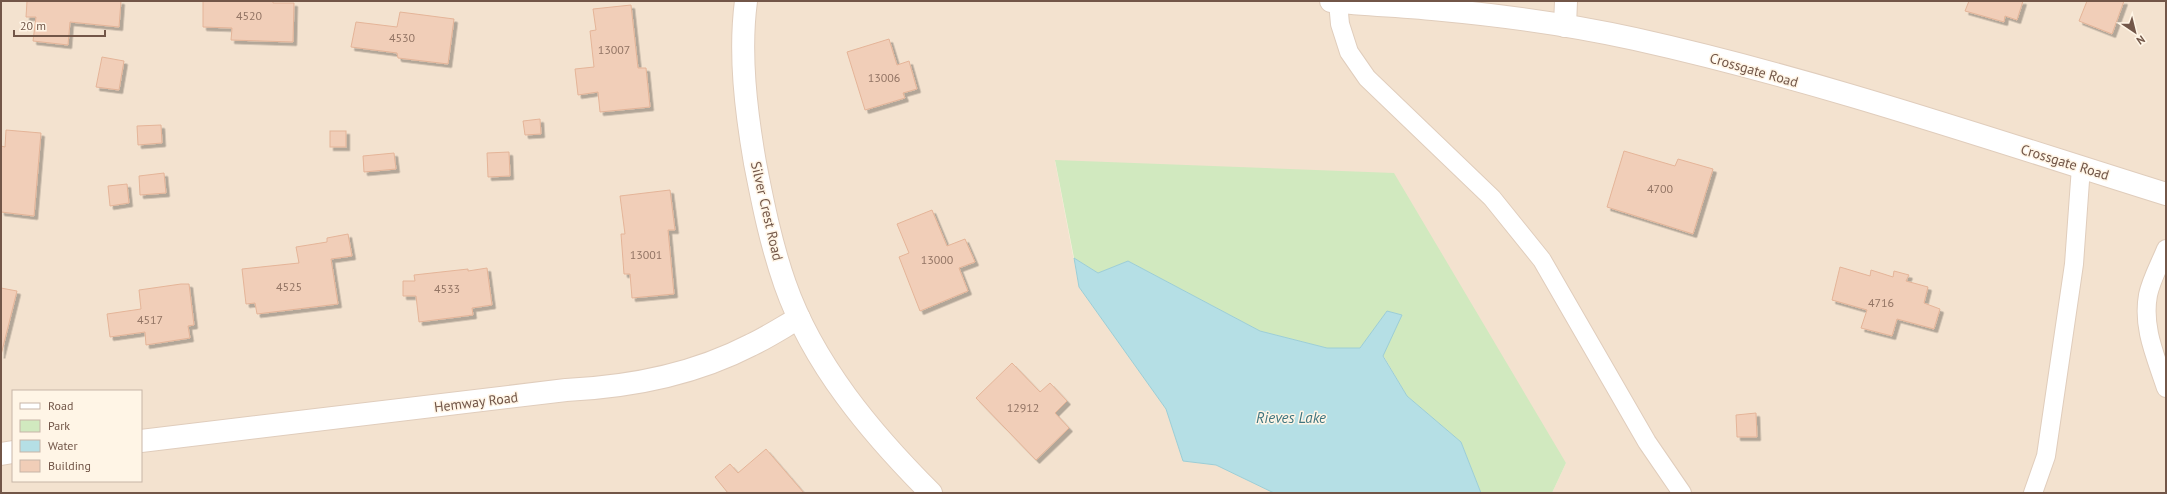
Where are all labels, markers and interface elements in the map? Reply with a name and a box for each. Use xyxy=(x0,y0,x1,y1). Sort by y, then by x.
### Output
house number: 4520 xyxy=(236,8,263,23)
scale bar xyxy=(14,12,105,38)
north arrow xyxy=(2115,12,2155,52)
text: 20 m xyxy=(20,18,46,33)
house number: 4530 xyxy=(389,30,416,45)
text: N xyxy=(2134,32,2148,48)
house number: 13007 xyxy=(598,42,630,57)
street label: Crossgate Road xyxy=(1708,49,1800,91)
house number: 13006 xyxy=(868,70,900,85)
street label: Crossgate Road xyxy=(2019,140,2111,184)
street label: Silver Crest Road xyxy=(747,160,787,262)
house number: 4700 xyxy=(1647,181,1674,196)
house number: 13001 xyxy=(630,247,662,262)
house number: 13000 xyxy=(921,252,954,267)
house number: 4525 xyxy=(276,279,302,294)
house number: 4533 xyxy=(434,281,460,296)
house number: 4716 xyxy=(1868,295,1894,310)
house number: 4517 xyxy=(137,312,163,327)
street label: Hemway Road xyxy=(433,388,519,416)
legend xyxy=(12,390,142,482)
text: Road xyxy=(48,398,73,413)
house number: 12912 xyxy=(1007,400,1039,415)
water label: Rieves Lake xyxy=(1256,408,1326,427)
text: Park xyxy=(48,418,70,433)
text: Water xyxy=(48,438,78,453)
text: Building xyxy=(48,458,91,473)

